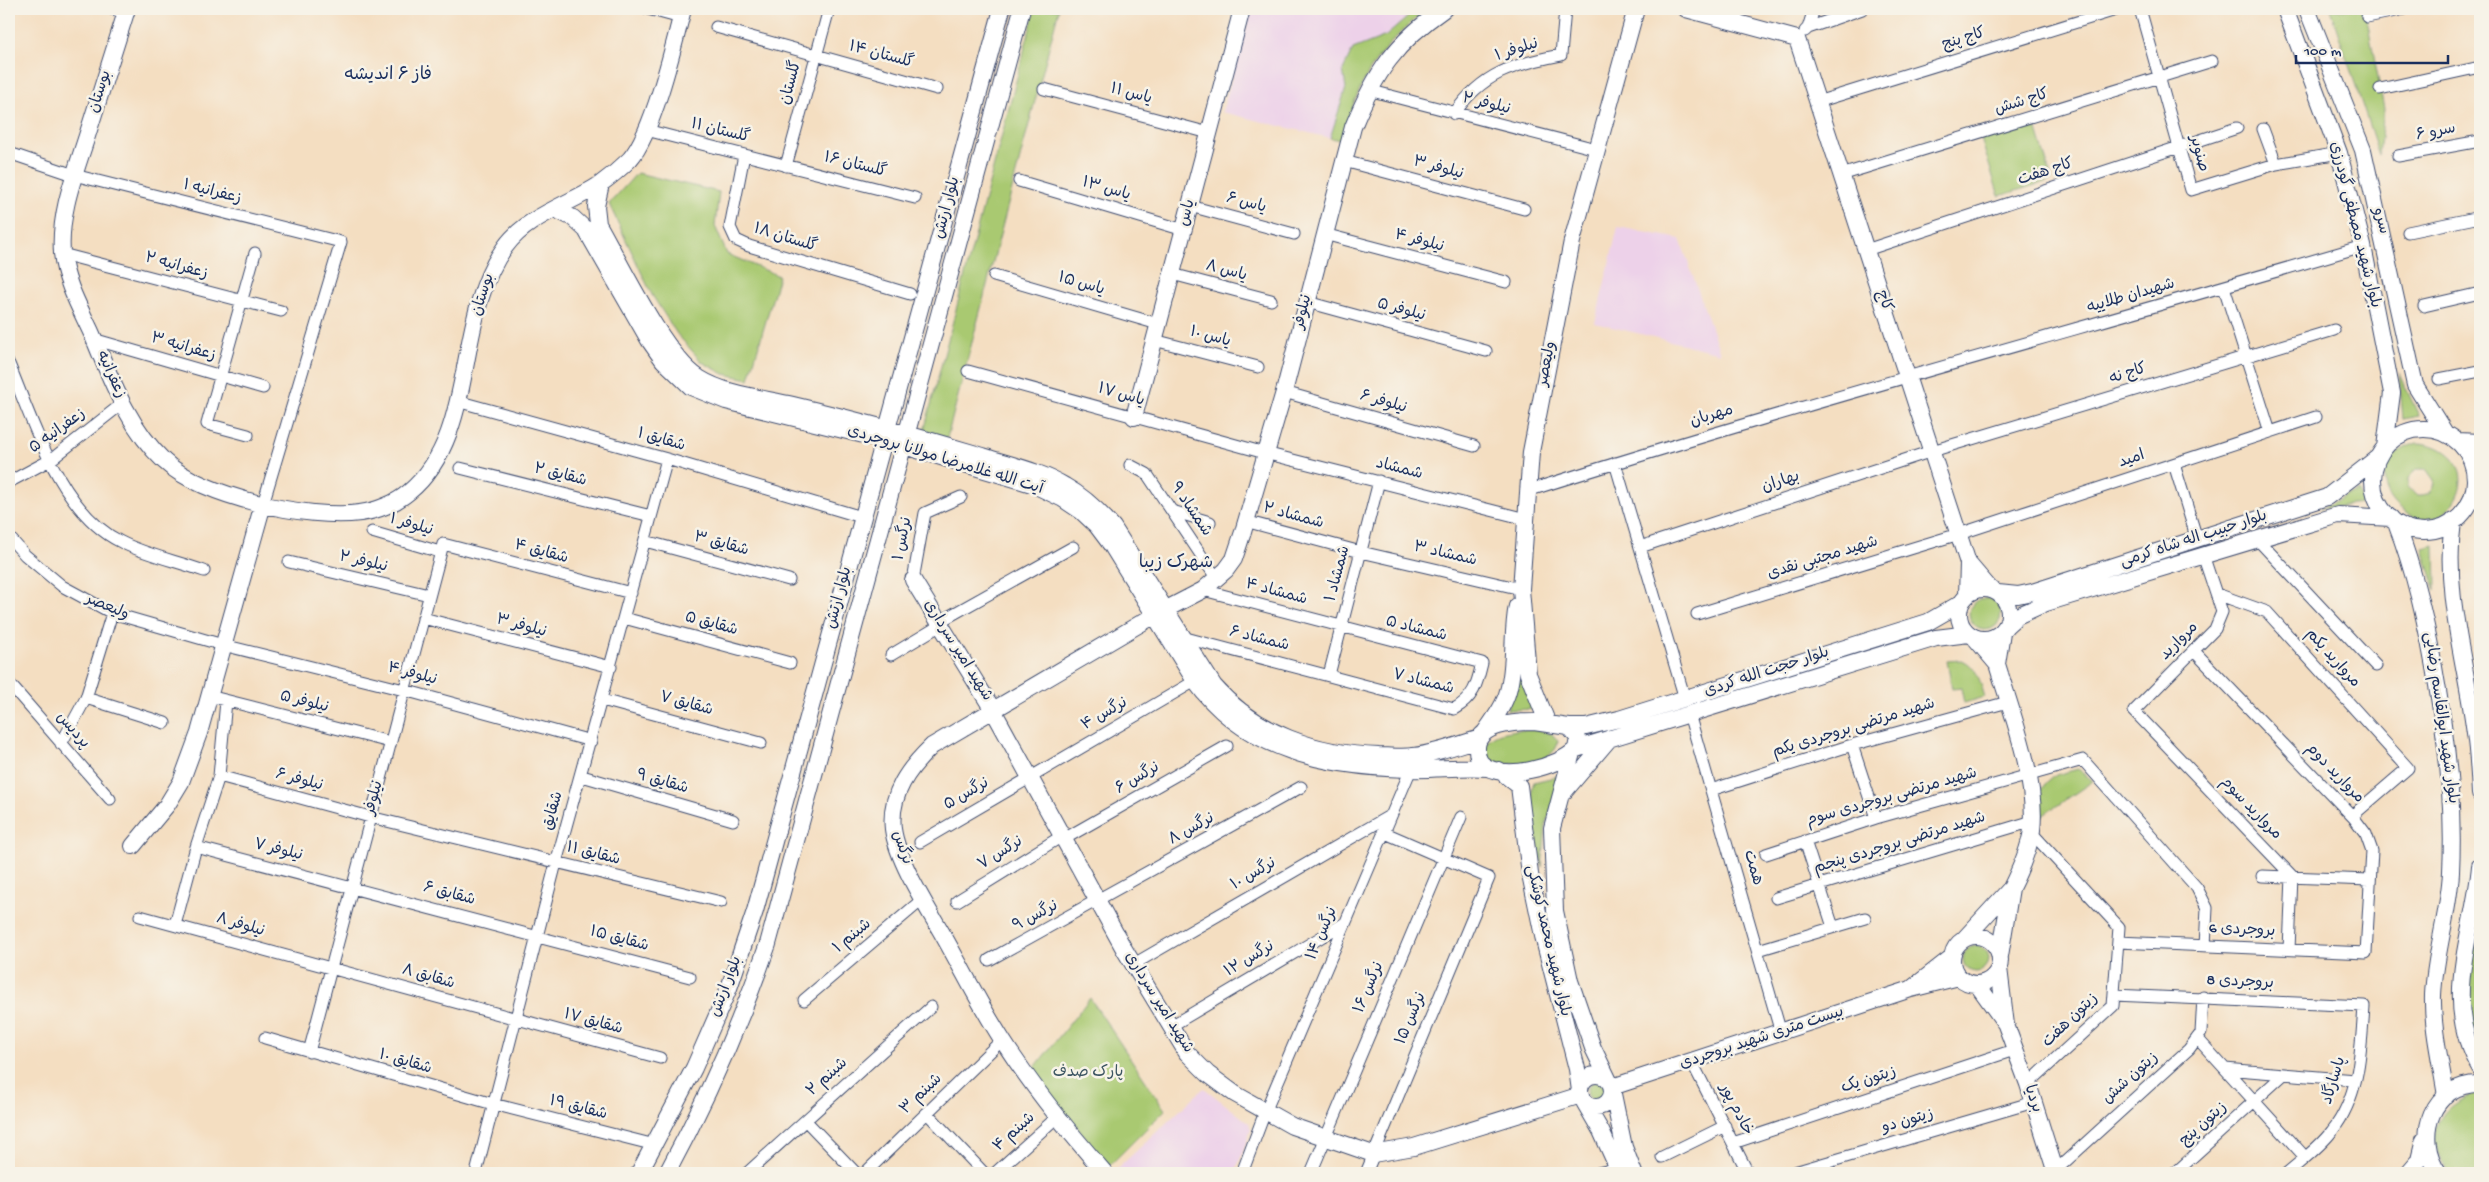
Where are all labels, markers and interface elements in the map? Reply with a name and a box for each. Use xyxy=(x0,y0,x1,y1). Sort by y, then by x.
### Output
street label: کاج پنج xyxy=(1940,24,1988,56)
scale bar xyxy=(2296,32,2449,64)
street label: گلستان ۱۴ xyxy=(846,35,916,74)
street label: نیلوفر ۱ xyxy=(1493,35,1541,67)
text: 100 m xyxy=(2303,43,2342,61)
street label: گلستان xyxy=(774,58,807,107)
district label: فاز ۶ اندیشه xyxy=(344,65,432,86)
street label: بوستان xyxy=(85,68,117,116)
street label: یاس ۱۱ xyxy=(1108,80,1154,110)
street label: کاج شش xyxy=(1993,86,2051,120)
street label: نیلوفر ۲ xyxy=(1460,90,1512,120)
street label: گلستان ۱۱ xyxy=(689,113,752,149)
street label: سرو ۶ xyxy=(2415,120,2457,146)
street label: صنوبر xyxy=(2184,132,2212,174)
street label: بلوار شهید مصطفی گودرزی xyxy=(2324,139,2387,310)
street label: گلستان ۱۶ xyxy=(822,146,889,183)
street label: نیلوفر ۳ xyxy=(1411,153,1465,185)
street label: کاج هفت xyxy=(2016,155,2076,191)
street label: یاس ۱۳ xyxy=(1079,174,1133,206)
street label: بلوار ارتش xyxy=(931,175,965,241)
street label: زعفرانیه ۱ xyxy=(181,177,243,209)
street label: یاس ۶ xyxy=(1224,190,1268,218)
street label: یاس xyxy=(1175,197,1201,229)
street label: سرو xyxy=(2367,205,2392,236)
street label: گلستان ۱۸ xyxy=(751,217,820,258)
street label: نیلوفر ۴ xyxy=(1392,226,1446,258)
street label: زعفرانیه ۲ xyxy=(142,249,210,285)
street label: یاس ۸ xyxy=(1203,257,1249,287)
street label: یاس ۱۵ xyxy=(1055,269,1107,301)
street label: بوستان xyxy=(468,271,500,319)
street label: شهیدان طلاییه xyxy=(2085,275,2177,319)
street label: کاج xyxy=(1871,288,1895,314)
street label: نیلوفر xyxy=(1290,293,1317,333)
street label: نیلوفر ۵ xyxy=(1375,295,1427,327)
street label: یاس ۱۰ xyxy=(1187,323,1233,353)
street label: زعفرانیه ۳ xyxy=(148,330,218,366)
street label: ولیعصر xyxy=(1534,340,1562,390)
street label: زعفرانیه xyxy=(91,348,129,402)
street label: کاج نه xyxy=(2107,360,2149,390)
street label: یاس ۱۷ xyxy=(1095,380,1147,412)
street label: نیلوفر ۶ xyxy=(1357,387,1409,419)
street label: مهربان xyxy=(1688,401,1736,433)
street label: زعفرانیه ۵ xyxy=(26,405,90,459)
street label: آیت الله غلامرضا مولانا بروجردی xyxy=(845,421,1047,500)
street label: شقایق ۱ xyxy=(635,425,687,457)
street label: امید xyxy=(2117,447,2147,473)
street label: شمشاد xyxy=(1374,455,1424,485)
street label: شقایق ۲ xyxy=(531,460,589,492)
street label: بهاران xyxy=(1760,468,1802,498)
street label: شمشاد ۹ xyxy=(1165,479,1215,541)
street label: شمشاد ۲ xyxy=(1260,500,1326,534)
street label: بلوار حبیب اله شاه کرمی xyxy=(2118,507,2270,573)
street label: نیلوفر ۱ xyxy=(387,511,435,541)
street label: نرگس ۱ xyxy=(888,515,918,562)
street label: شقایق ۳ xyxy=(691,529,751,561)
street label: شهید مجتبی نقدی xyxy=(1765,533,1881,585)
street label: شقایق ۴ xyxy=(512,537,570,569)
street label: شمشاد ۳ xyxy=(1411,538,1479,572)
street label: شمشاد ۱ xyxy=(1322,544,1356,604)
street label: نیلوفر ۲ xyxy=(337,548,389,578)
district label: شهرک زیبا xyxy=(1139,553,1213,574)
street label: بلوار ارتش xyxy=(823,565,857,631)
street label: شمشاد ۴ xyxy=(1243,576,1309,610)
street label: ولیعصر xyxy=(81,590,131,626)
street label: شهید امیر سرداری xyxy=(918,597,996,705)
street label: شقایق ۵ xyxy=(682,609,740,641)
street label: نیلوفر ۳ xyxy=(494,611,548,643)
street label: شمشاد ۵ xyxy=(1383,613,1449,647)
street label: مروارید xyxy=(2157,619,2203,665)
street label: شمشاد ۶ xyxy=(1227,623,1291,657)
street label: مروارید یکم xyxy=(2301,626,2363,692)
street label: بلوار شهید ابوالقاسم رضایی xyxy=(2419,631,2461,805)
street label: بلوار حجت الله کردی xyxy=(1702,644,1832,702)
street label: نیلوفر ۴ xyxy=(385,659,439,691)
street label: شمشاد ۷ xyxy=(1390,666,1456,700)
street label: نیلوفر ۵ xyxy=(278,688,330,718)
street label: شقایق ۷ xyxy=(657,689,715,721)
street label: نرگس ۴ xyxy=(1077,692,1132,736)
street label: شهید مرتضی بروجردی یکم xyxy=(1770,695,1938,763)
street label: پردیس xyxy=(51,709,93,753)
street label: مروارید دوم xyxy=(2301,740,2367,808)
street label: نرگس ۶ xyxy=(1111,756,1164,799)
street label: شهید مرتضی بروجردی سوم xyxy=(1804,765,1980,831)
street label: نیلوفر ۶ xyxy=(273,766,325,796)
street label: شقایق ۹ xyxy=(634,767,690,799)
street label: نرگس ۵ xyxy=(939,772,993,816)
street label: مروارید سوم xyxy=(2215,773,2285,845)
street label: نیلوفر xyxy=(361,779,389,819)
street label: شقایق xyxy=(539,789,569,833)
street label: نرگس ۸ xyxy=(1164,807,1218,850)
street label: شهید مرتضی بروجردی پنجم xyxy=(1812,809,1988,879)
street label: نرگس xyxy=(886,828,918,867)
street label: نرگس ۷ xyxy=(973,830,1027,875)
street label: نیلوفر ۷ xyxy=(252,836,304,866)
street label: شقایق ۱۱ xyxy=(564,839,622,871)
street label: همت xyxy=(1738,848,1766,888)
street label: نرگس ۱۰ xyxy=(1226,852,1280,896)
street label: بلوار شهید محمد کوشکی xyxy=(1520,863,1574,1019)
street label: شقابق ۶ xyxy=(421,879,477,911)
street label: نرگس ۹ xyxy=(1009,895,1062,937)
street label: نرگس ۱۴ xyxy=(1301,903,1343,964)
street label: نیلوفر ۸ xyxy=(213,910,267,942)
street label: شبنم ۱ xyxy=(830,916,876,958)
street label: بروجردی 6 xyxy=(2208,920,2276,942)
street label: شقایق ۱۵ xyxy=(588,923,650,957)
street label: نرگس ۱۲ xyxy=(1220,935,1278,982)
street label: شهید امیر سرداری xyxy=(1119,949,1197,1057)
street label: بلوار ارتش xyxy=(707,954,747,1020)
street label: نرگس ۱۶ xyxy=(1348,958,1389,1016)
street label: شقابق ۸ xyxy=(399,961,457,995)
street label: بروجردی 8 xyxy=(2206,972,2274,994)
street label: نرگس ۱۵ xyxy=(1390,989,1432,1048)
street label: زیتون هفت xyxy=(2039,990,2103,1052)
street label: بیست متری شهید بروجردی xyxy=(1677,1003,1847,1075)
street label: شقایق ۱۷ xyxy=(561,1006,625,1040)
street label: شقایق ۱۰ xyxy=(376,1046,434,1080)
street label: زیتون شش xyxy=(2099,1049,2163,1109)
street label: پاسارگاد xyxy=(2316,1054,2351,1107)
street label: شبنم ۲ xyxy=(803,1055,853,1101)
street label: زیتون یک xyxy=(1839,1063,1899,1099)
park label: پارک صدف xyxy=(1053,1064,1123,1083)
street label: شبنم ۳ xyxy=(897,1070,947,1120)
street label: خادم پور xyxy=(1713,1079,1756,1139)
street label: بردیا xyxy=(2019,1083,2045,1115)
street label: شقایق ۱۹ xyxy=(547,1093,609,1125)
street label: زیتون پنج xyxy=(2176,1099,2232,1151)
street label: زیتون دو xyxy=(1878,1106,1936,1139)
street label: شبنم ۴ xyxy=(990,1109,1040,1157)

